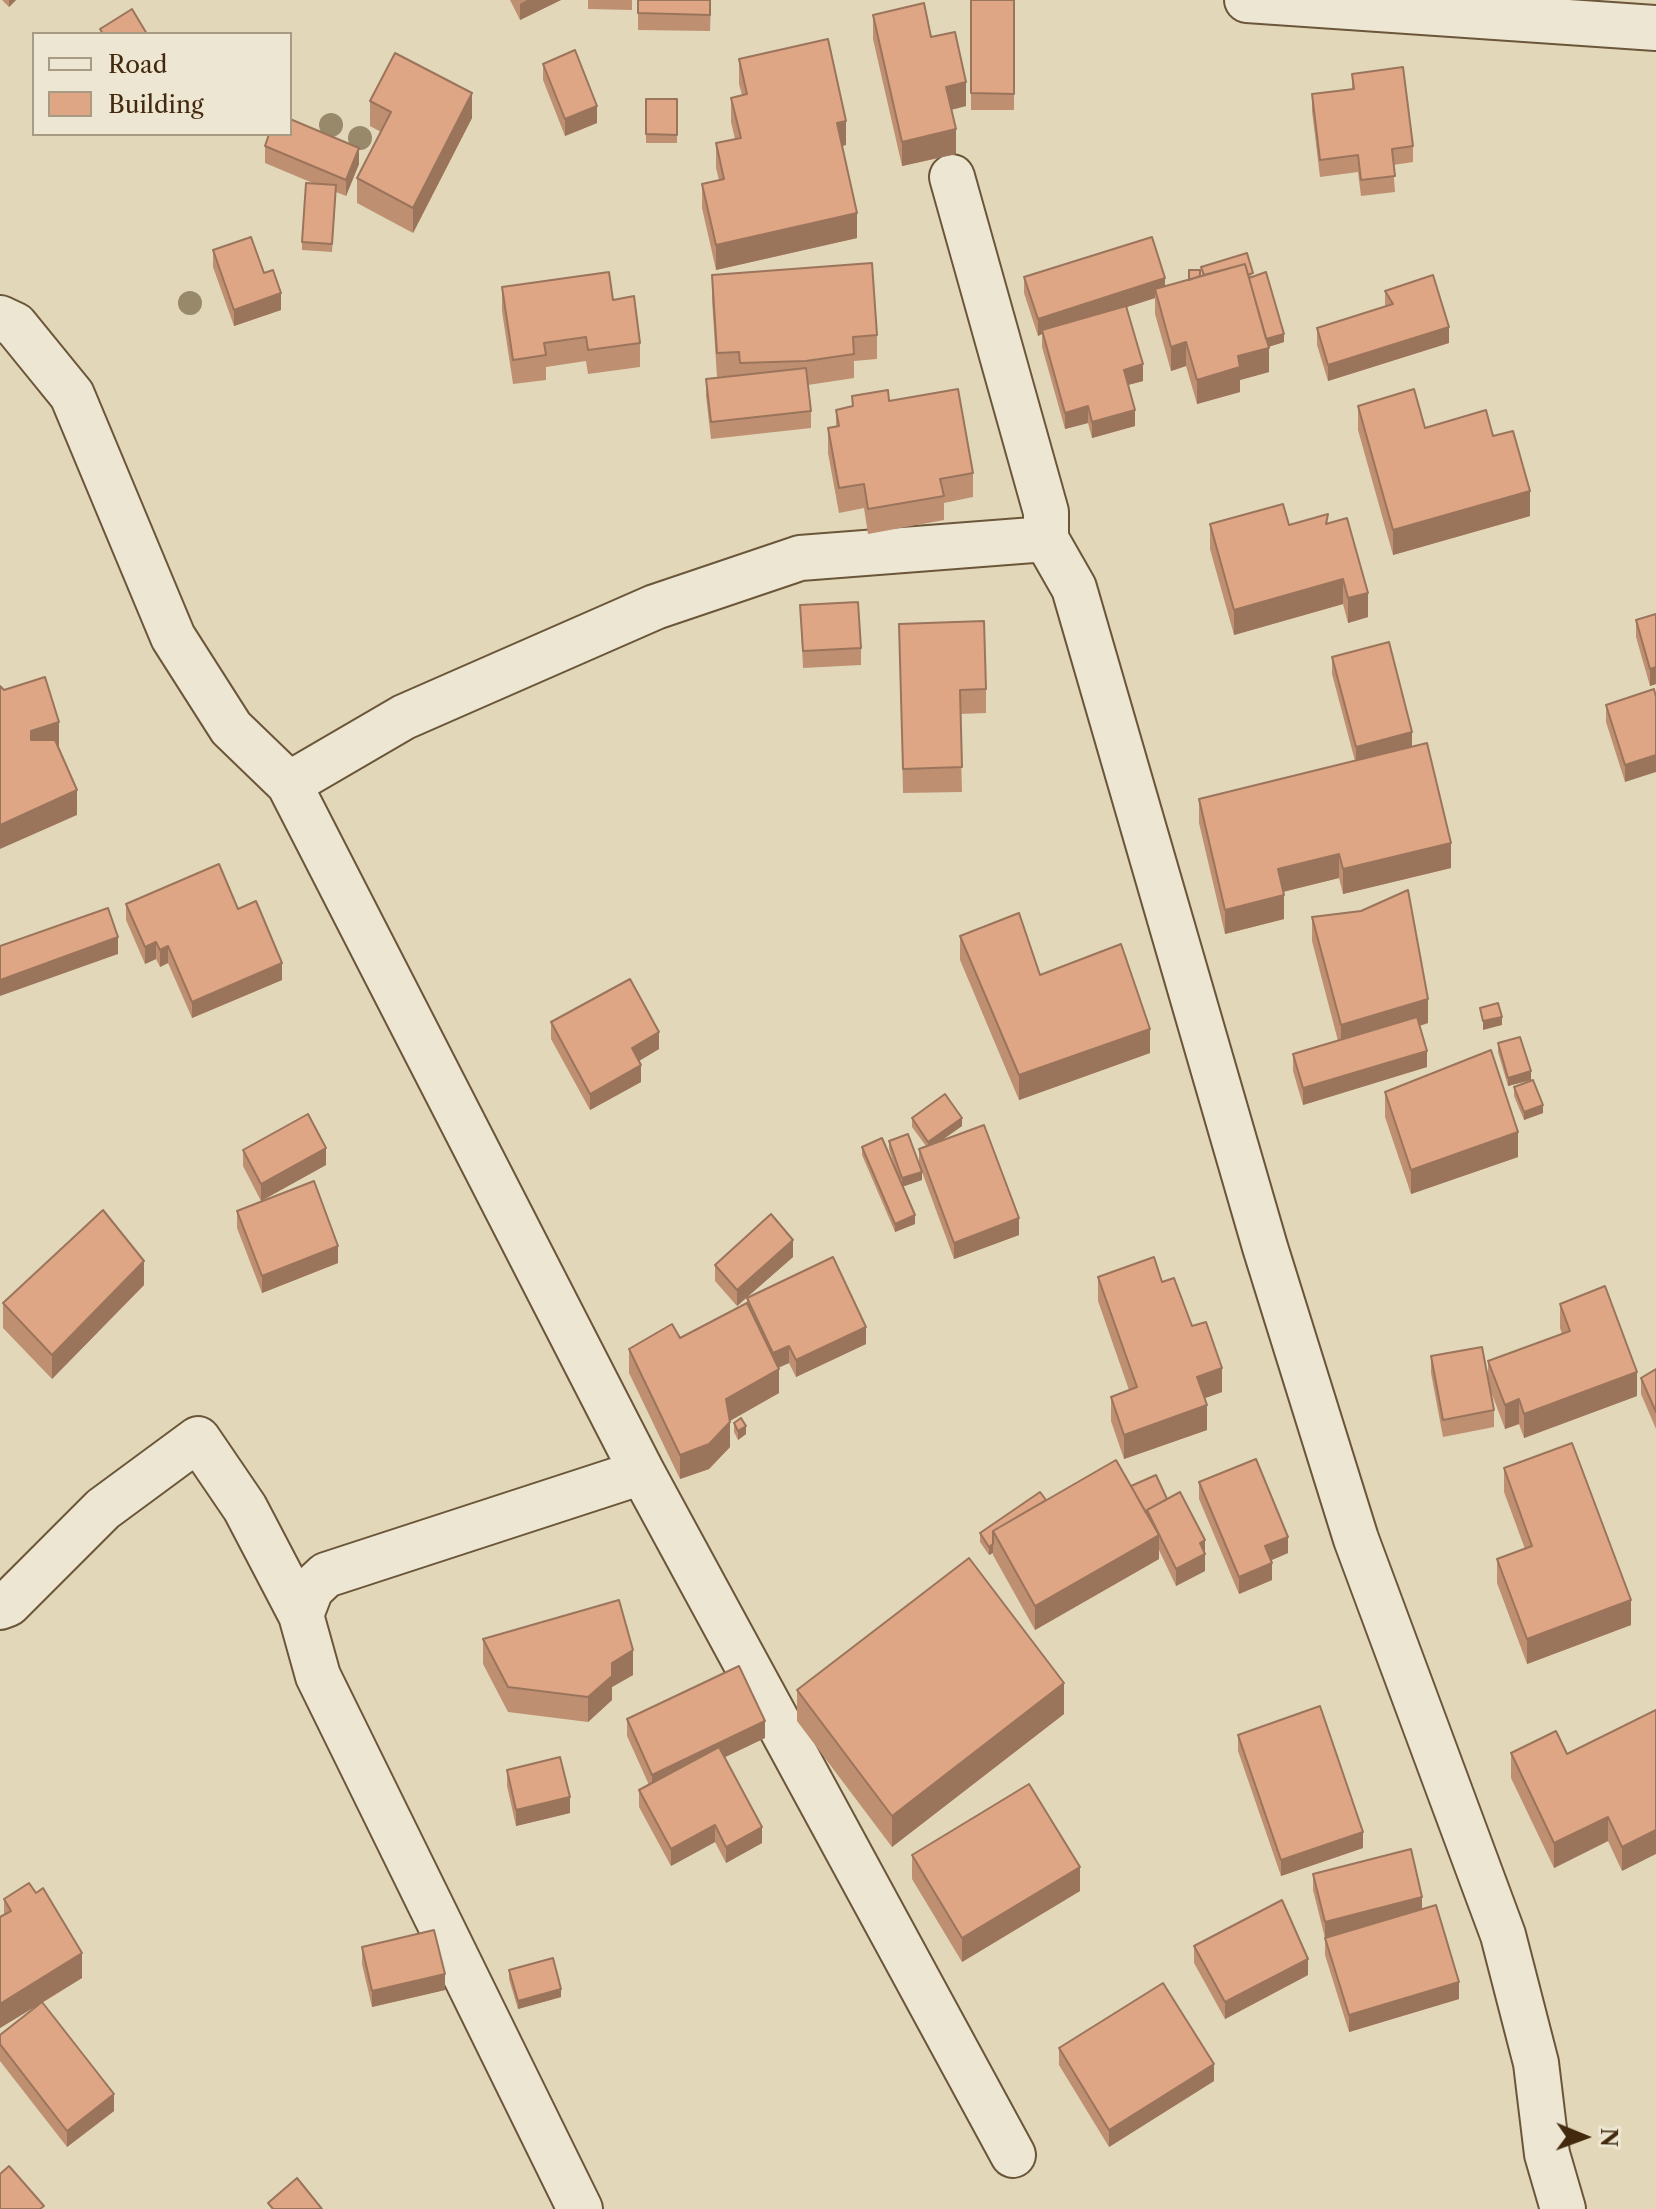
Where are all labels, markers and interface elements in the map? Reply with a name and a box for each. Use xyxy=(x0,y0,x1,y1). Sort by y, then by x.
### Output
legend xyxy=(32,32,292,136)
text: Road xyxy=(108,50,167,79)
text: Building xyxy=(108,90,204,119)
north arrow xyxy=(1544,2097,1624,2177)
text: N xyxy=(1595,2128,1622,2147)

